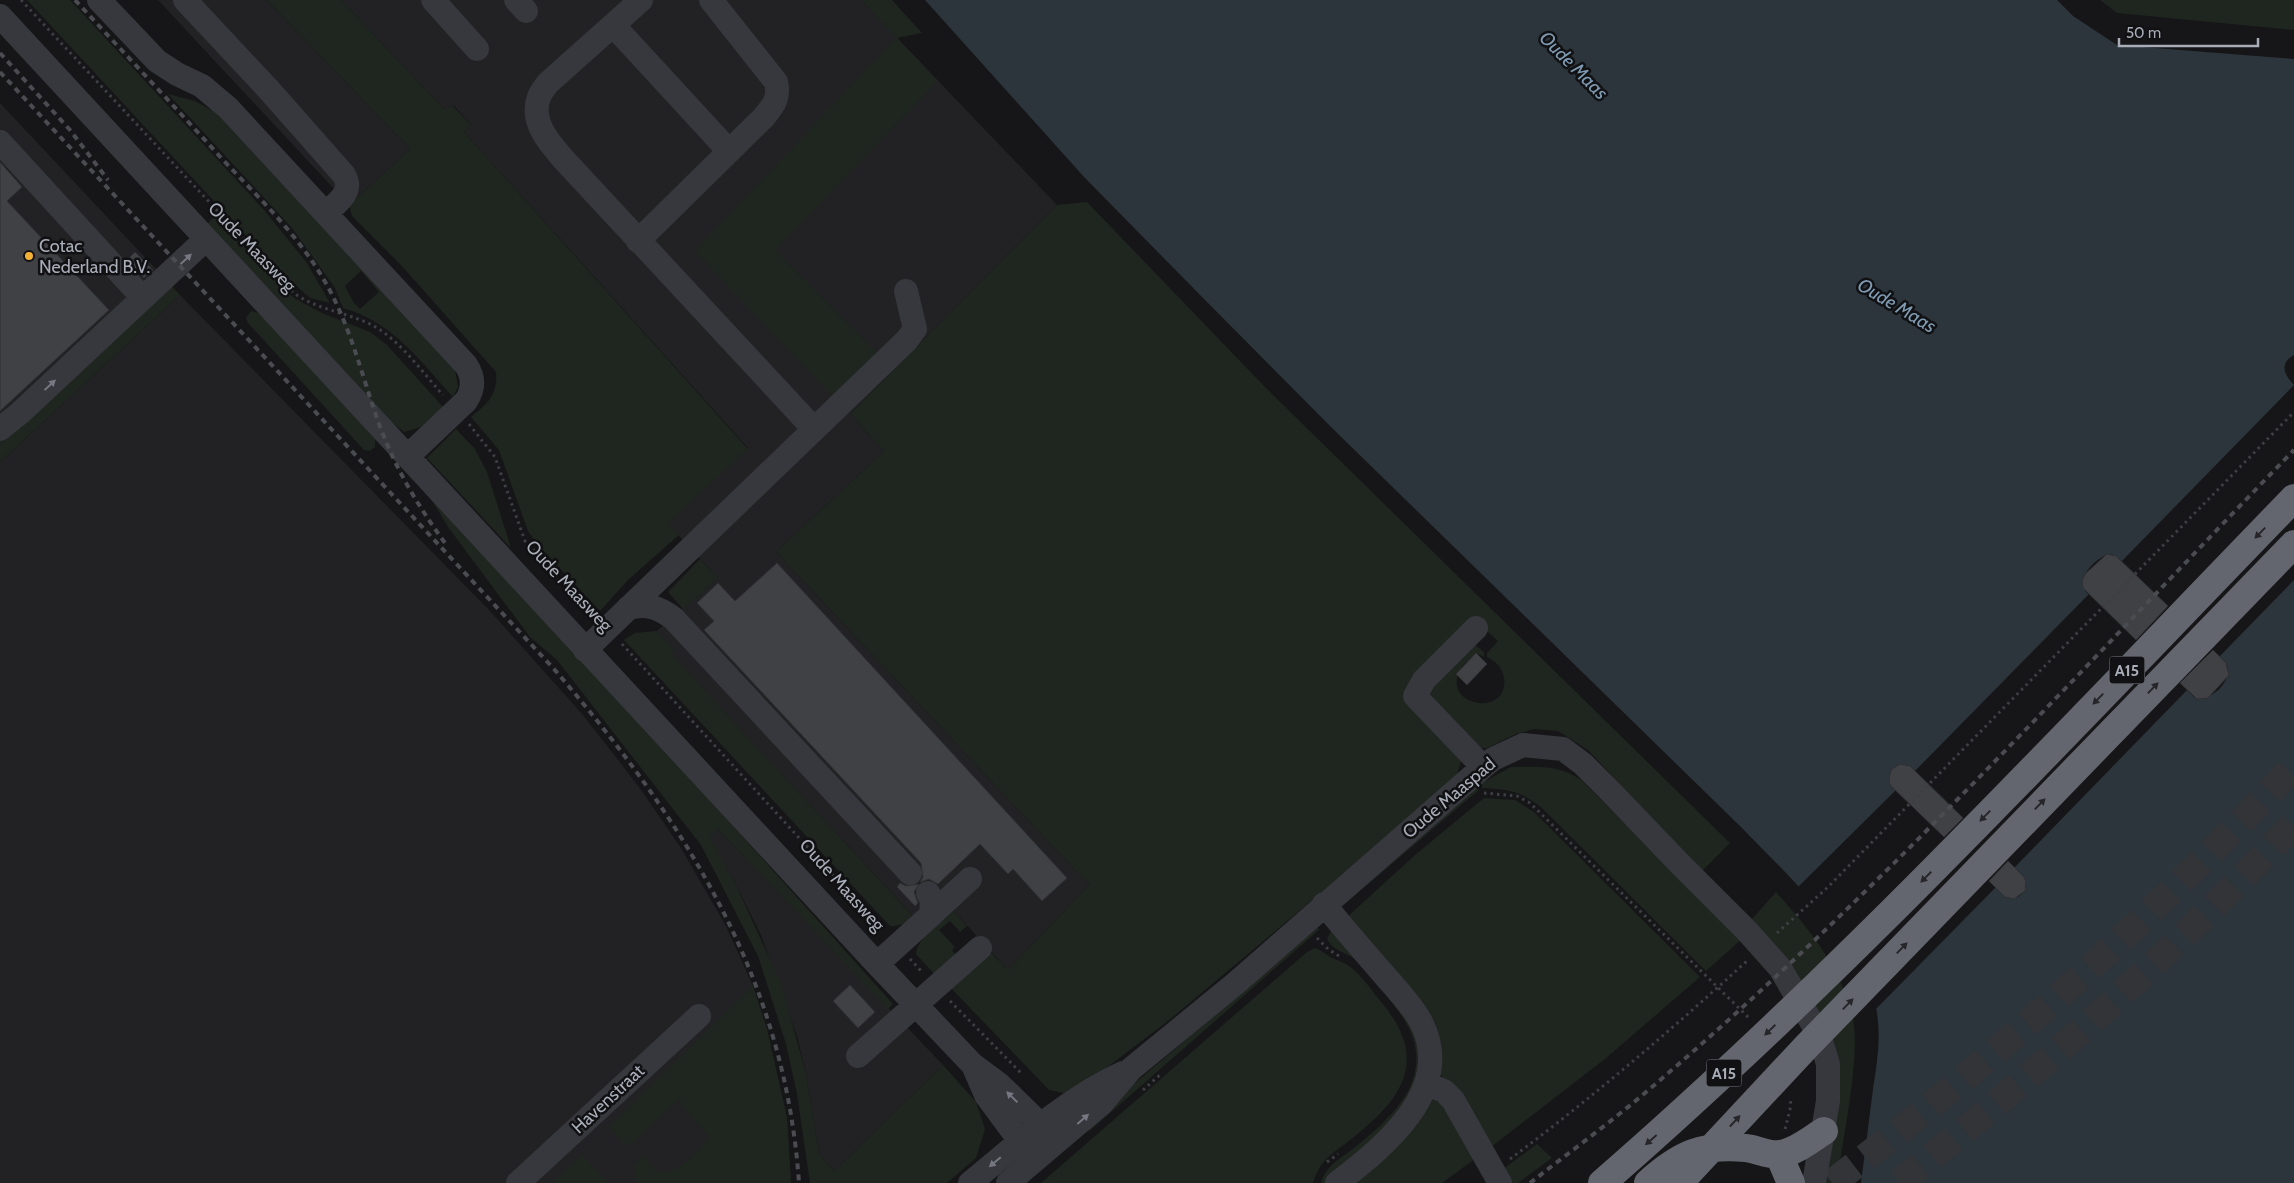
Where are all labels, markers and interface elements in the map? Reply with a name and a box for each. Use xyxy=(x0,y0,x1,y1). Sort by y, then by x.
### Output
scale bar xyxy=(2119,15,2258,47)
text: 50 m xyxy=(2126,24,2161,42)
water label: Oude Maas xyxy=(1535,26,1613,104)
street label: Oude Maasweg xyxy=(204,197,301,297)
place label: Cotac Nederland B.V. xyxy=(39,235,150,278)
marker: Cotac Nederland B.V. xyxy=(23,250,35,262)
one-way arrow xyxy=(179,253,191,265)
water label: Oude Maas xyxy=(1853,273,1940,338)
one-way arrow xyxy=(43,379,55,391)
one-way arrow xyxy=(2254,526,2266,538)
street label: Oude Maasweg xyxy=(521,536,618,637)
road number: A15 xyxy=(2110,656,2144,684)
one-way arrow xyxy=(2147,682,2159,694)
one-way arrow xyxy=(2092,693,2104,705)
street label: Oude Maaspad xyxy=(1398,753,1500,843)
one-way arrow xyxy=(2034,799,2046,811)
one-way arrow xyxy=(1979,810,1991,822)
street label: Oude Maasweg xyxy=(795,834,890,937)
one-way arrow xyxy=(1920,870,1932,882)
one-way arrow xyxy=(1896,942,1908,954)
one-way arrow xyxy=(1842,998,1854,1010)
one-way arrow xyxy=(1765,1024,1777,1036)
street label: Havenstraat xyxy=(567,1060,649,1138)
road number: A15 xyxy=(1706,1060,1742,1086)
one-way arrow xyxy=(1007,1091,1019,1103)
one-way arrow xyxy=(1077,1114,1090,1125)
one-way arrow xyxy=(1730,1115,1741,1127)
one-way arrow xyxy=(1644,1135,1657,1146)
one-way arrow xyxy=(989,1156,1001,1167)

